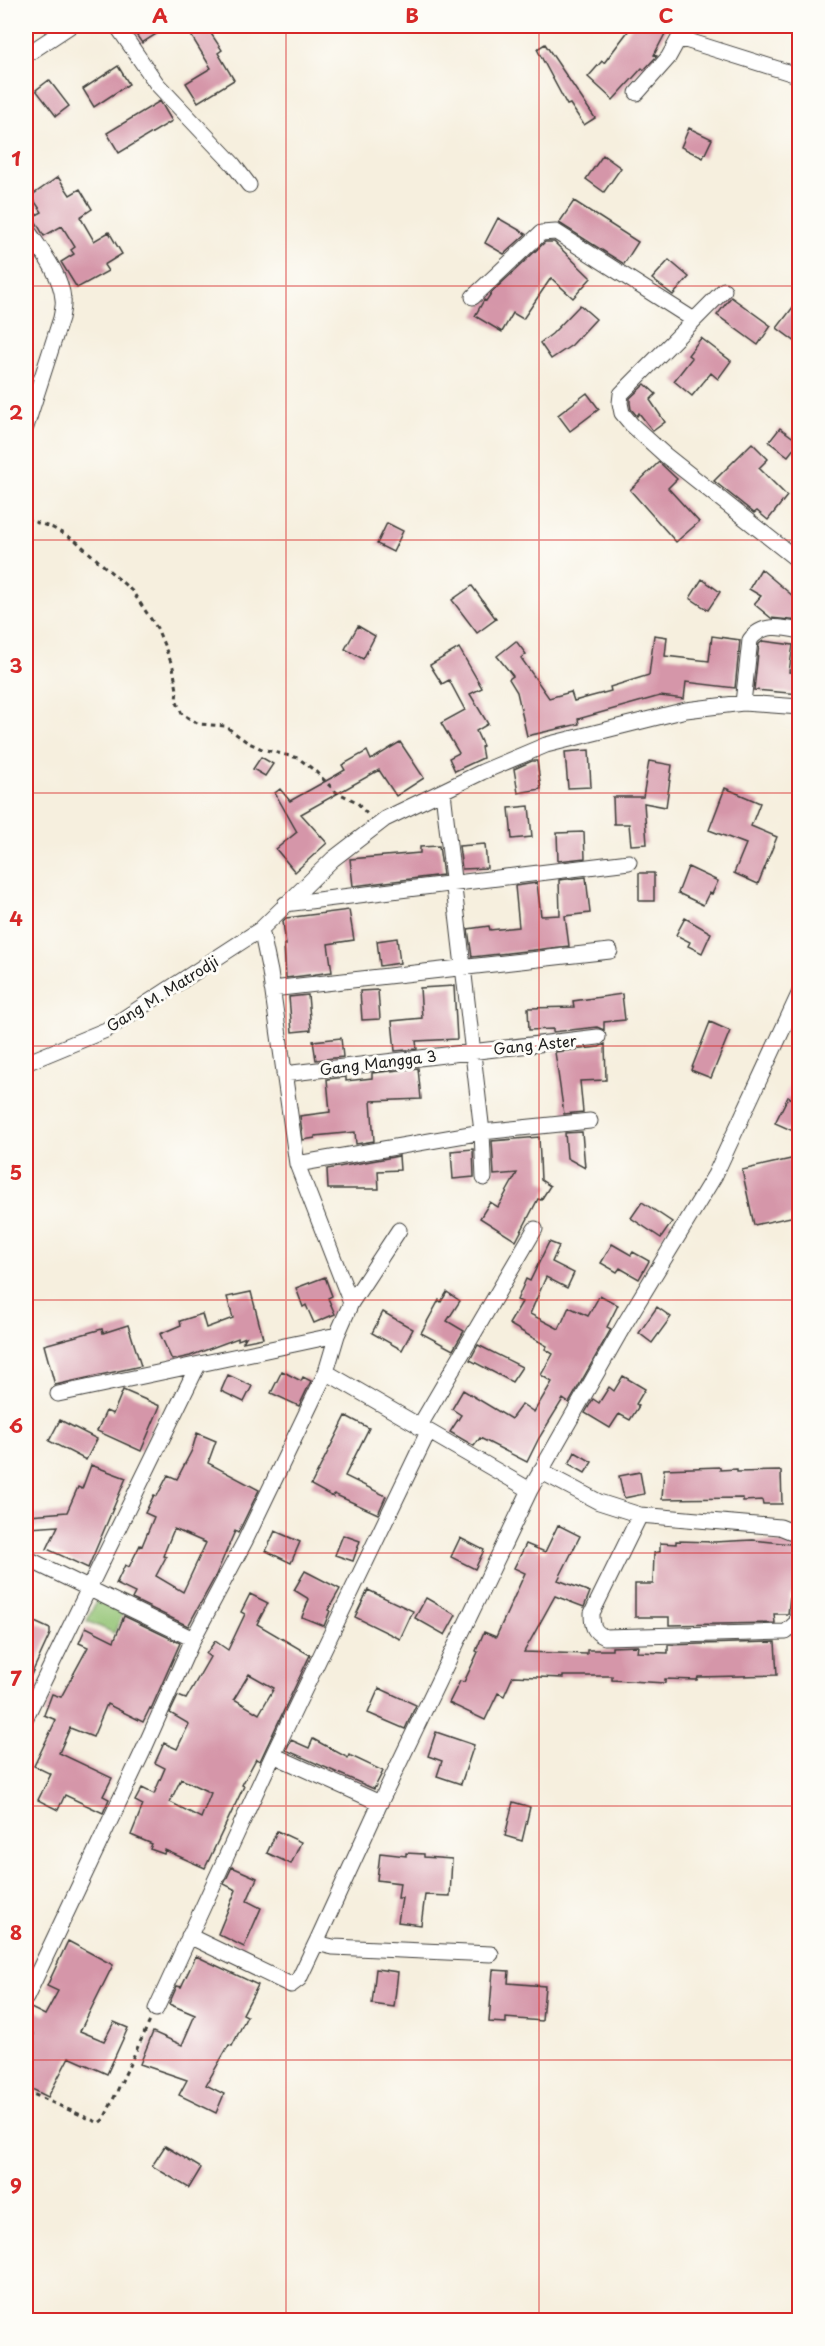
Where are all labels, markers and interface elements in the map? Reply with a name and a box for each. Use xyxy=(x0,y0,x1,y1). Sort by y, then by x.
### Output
text: A xyxy=(152,0,168,30)
text: B xyxy=(405,0,419,30)
text: C xyxy=(658,0,674,30)
text: 1 xyxy=(11,143,21,173)
text: 2 xyxy=(9,397,23,427)
text: 3 xyxy=(9,650,23,680)
text: 4 xyxy=(9,903,23,933)
street label: Gang M. Matrodji xyxy=(101,949,223,1037)
street label: Gang Aster xyxy=(492,1028,578,1060)
street label: Gang Mangga 3 xyxy=(318,1043,438,1081)
text: 5 xyxy=(10,1157,22,1187)
text: 6 xyxy=(9,1410,23,1440)
text: 7 xyxy=(10,1663,22,1693)
text: 8 xyxy=(10,1917,22,1947)
text: 9 xyxy=(10,2170,22,2200)

